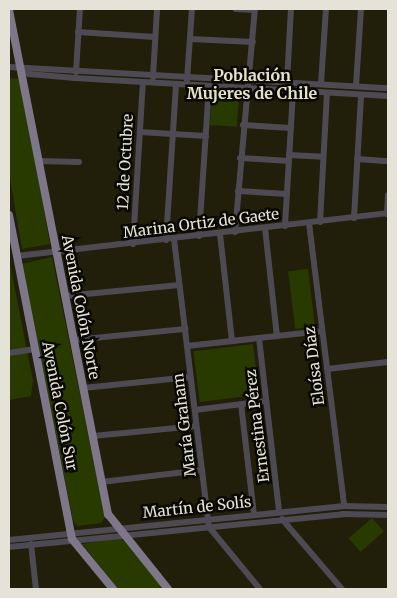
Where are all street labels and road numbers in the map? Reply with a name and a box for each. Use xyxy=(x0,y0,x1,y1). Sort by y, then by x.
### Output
street label: 12 de Octubre xyxy=(113,113,137,211)
street label: Marina Ortiz de Gaete xyxy=(122,204,280,242)
street label: Avenida Colón Norte xyxy=(58,233,104,381)
street label: Eloísa Díaz xyxy=(300,326,328,406)
street label: Avenida Colón Sur xyxy=(39,340,81,472)
street label: Ernestina Pérez xyxy=(241,369,273,483)
street label: María Graham xyxy=(169,372,199,478)
street label: Martín de Solís xyxy=(142,492,252,522)

